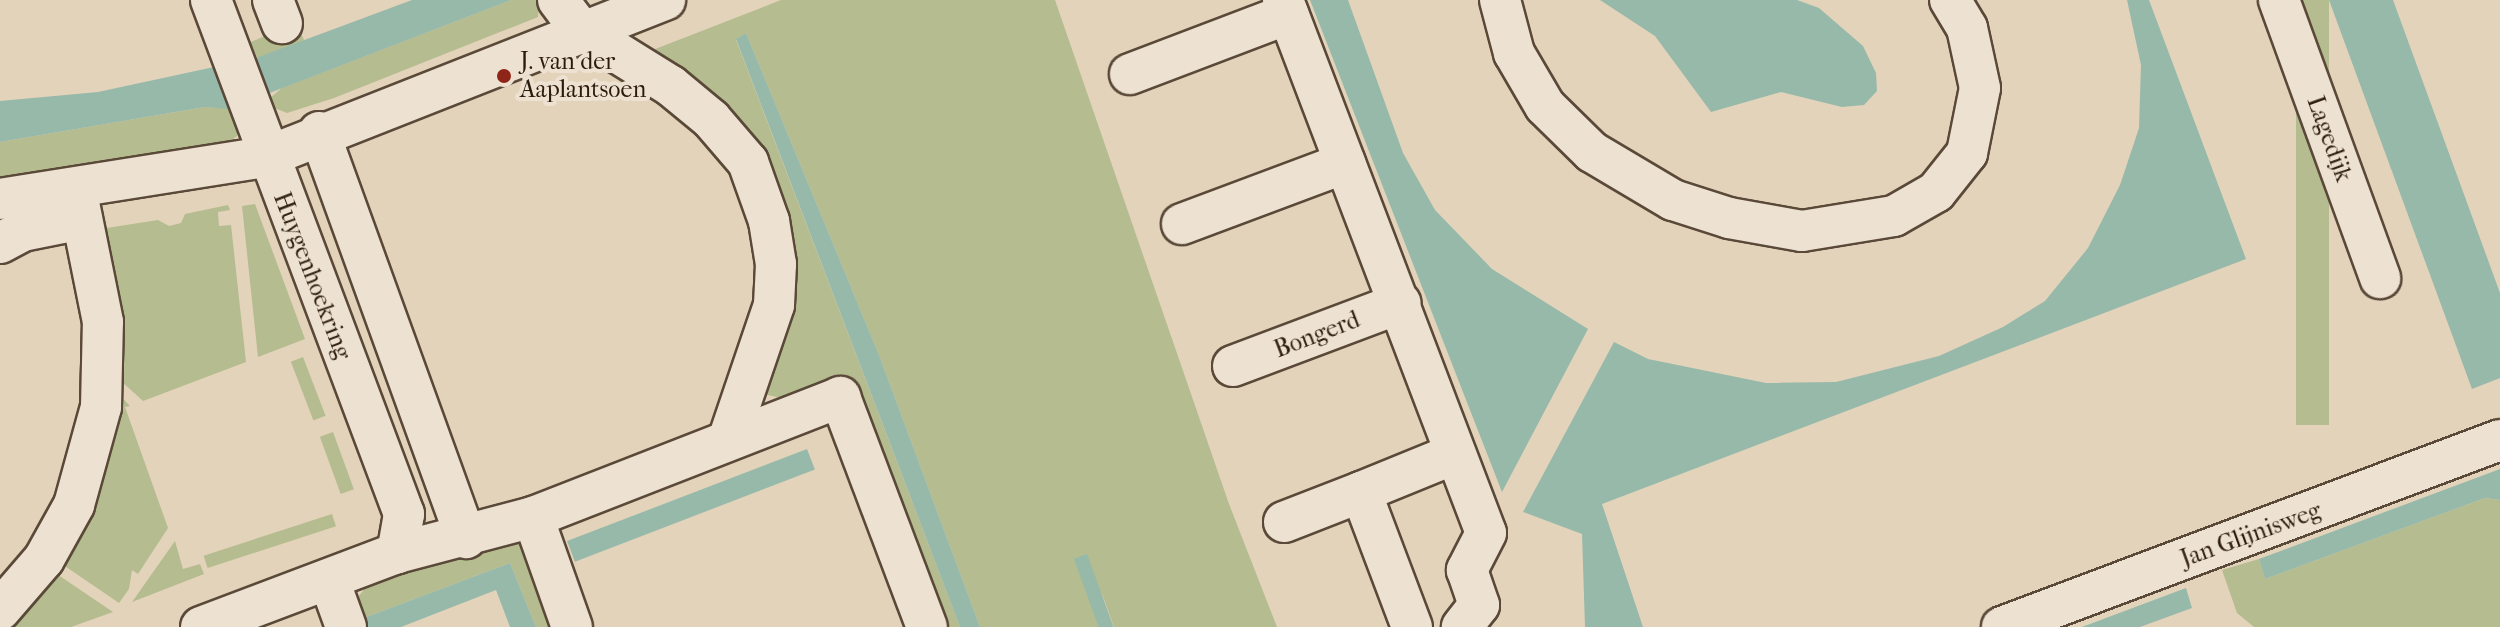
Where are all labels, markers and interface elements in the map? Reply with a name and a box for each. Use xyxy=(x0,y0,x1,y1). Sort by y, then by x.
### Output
place label: J. van der Aaplantsoen xyxy=(520,48,646,104)
marker: J. van der Aaplantsoen xyxy=(495,67,513,85)
street label: Lagedijk xyxy=(2300,92,2358,186)
street label: Huygenhoekring xyxy=(267,188,357,364)
street label: Bongerd xyxy=(1270,306,1364,364)
street label: Jan Glijnisweg xyxy=(2177,496,2325,574)

